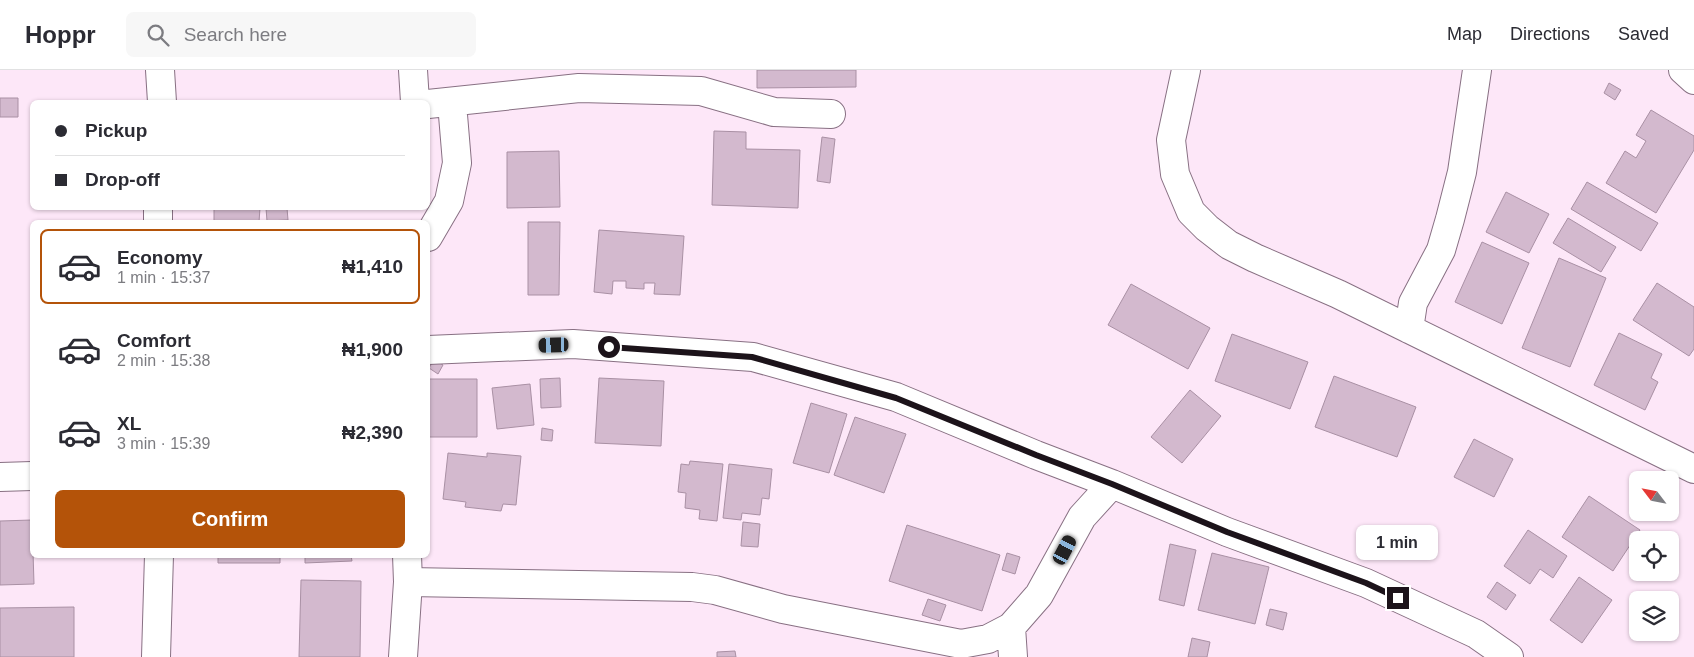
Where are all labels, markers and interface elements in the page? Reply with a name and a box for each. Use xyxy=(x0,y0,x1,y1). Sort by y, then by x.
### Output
search box xyxy=(126,12,476,57)
text: Hoppr xyxy=(25,21,96,48)
icon: search xyxy=(144,21,172,49)
text: Search here xyxy=(184,24,287,45)
text: Map xyxy=(1447,24,1482,44)
text: Directions xyxy=(1510,24,1590,44)
text: Saved xyxy=(1618,24,1669,44)
text: Pickup xyxy=(85,120,147,141)
text: Drop-off xyxy=(85,169,160,190)
icon: car xyxy=(57,244,102,289)
text: Economy xyxy=(117,247,203,268)
text: ₦1,410 xyxy=(342,256,403,277)
text: 1 min · 15:37 xyxy=(117,269,210,286)
icon: car xyxy=(57,327,102,372)
text: Comfort xyxy=(117,330,191,351)
route start xyxy=(598,336,620,358)
car xyxy=(538,337,569,353)
text: ₦1,900 xyxy=(342,339,403,360)
text: 2 min · 15:38 xyxy=(117,352,210,369)
icon: car xyxy=(57,410,102,455)
text: XL xyxy=(117,413,141,434)
text: ₦2,390 xyxy=(342,422,403,443)
text: 3 min · 15:39 xyxy=(117,435,210,452)
north arrow xyxy=(1629,471,1679,521)
map controls xyxy=(1629,471,1679,641)
button: Confirm xyxy=(55,490,405,548)
callout: 1 min xyxy=(1357,526,1439,560)
button: locate xyxy=(1629,531,1679,581)
car xyxy=(1051,533,1078,567)
text: 1 min xyxy=(1376,534,1418,551)
route end xyxy=(1387,587,1409,609)
button: layers xyxy=(1629,591,1679,641)

